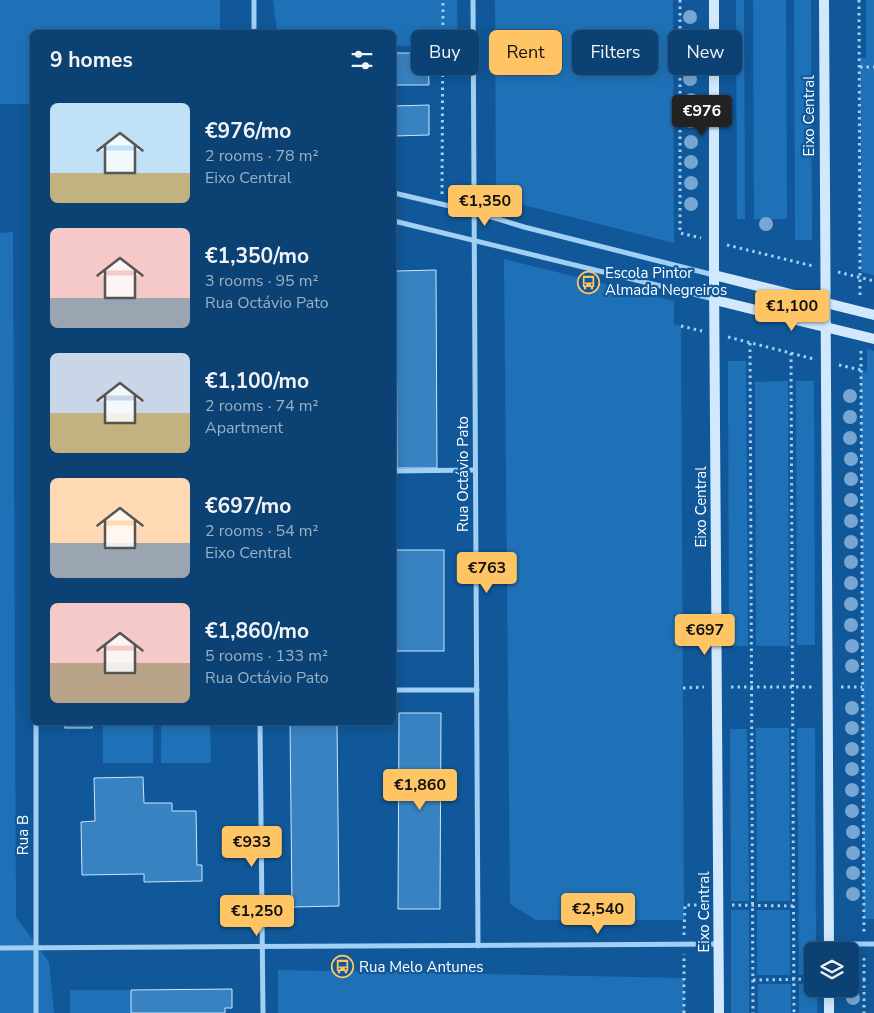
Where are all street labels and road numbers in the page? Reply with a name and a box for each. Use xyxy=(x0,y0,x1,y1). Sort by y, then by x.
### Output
street label: Eixo Central xyxy=(799,75,819,157)
street label: Rua Octávio Pato xyxy=(453,416,473,532)
street label: Eixo Central xyxy=(691,466,711,548)
street label: Rua B xyxy=(13,815,33,855)
street label: Eixo Central xyxy=(694,871,714,953)

